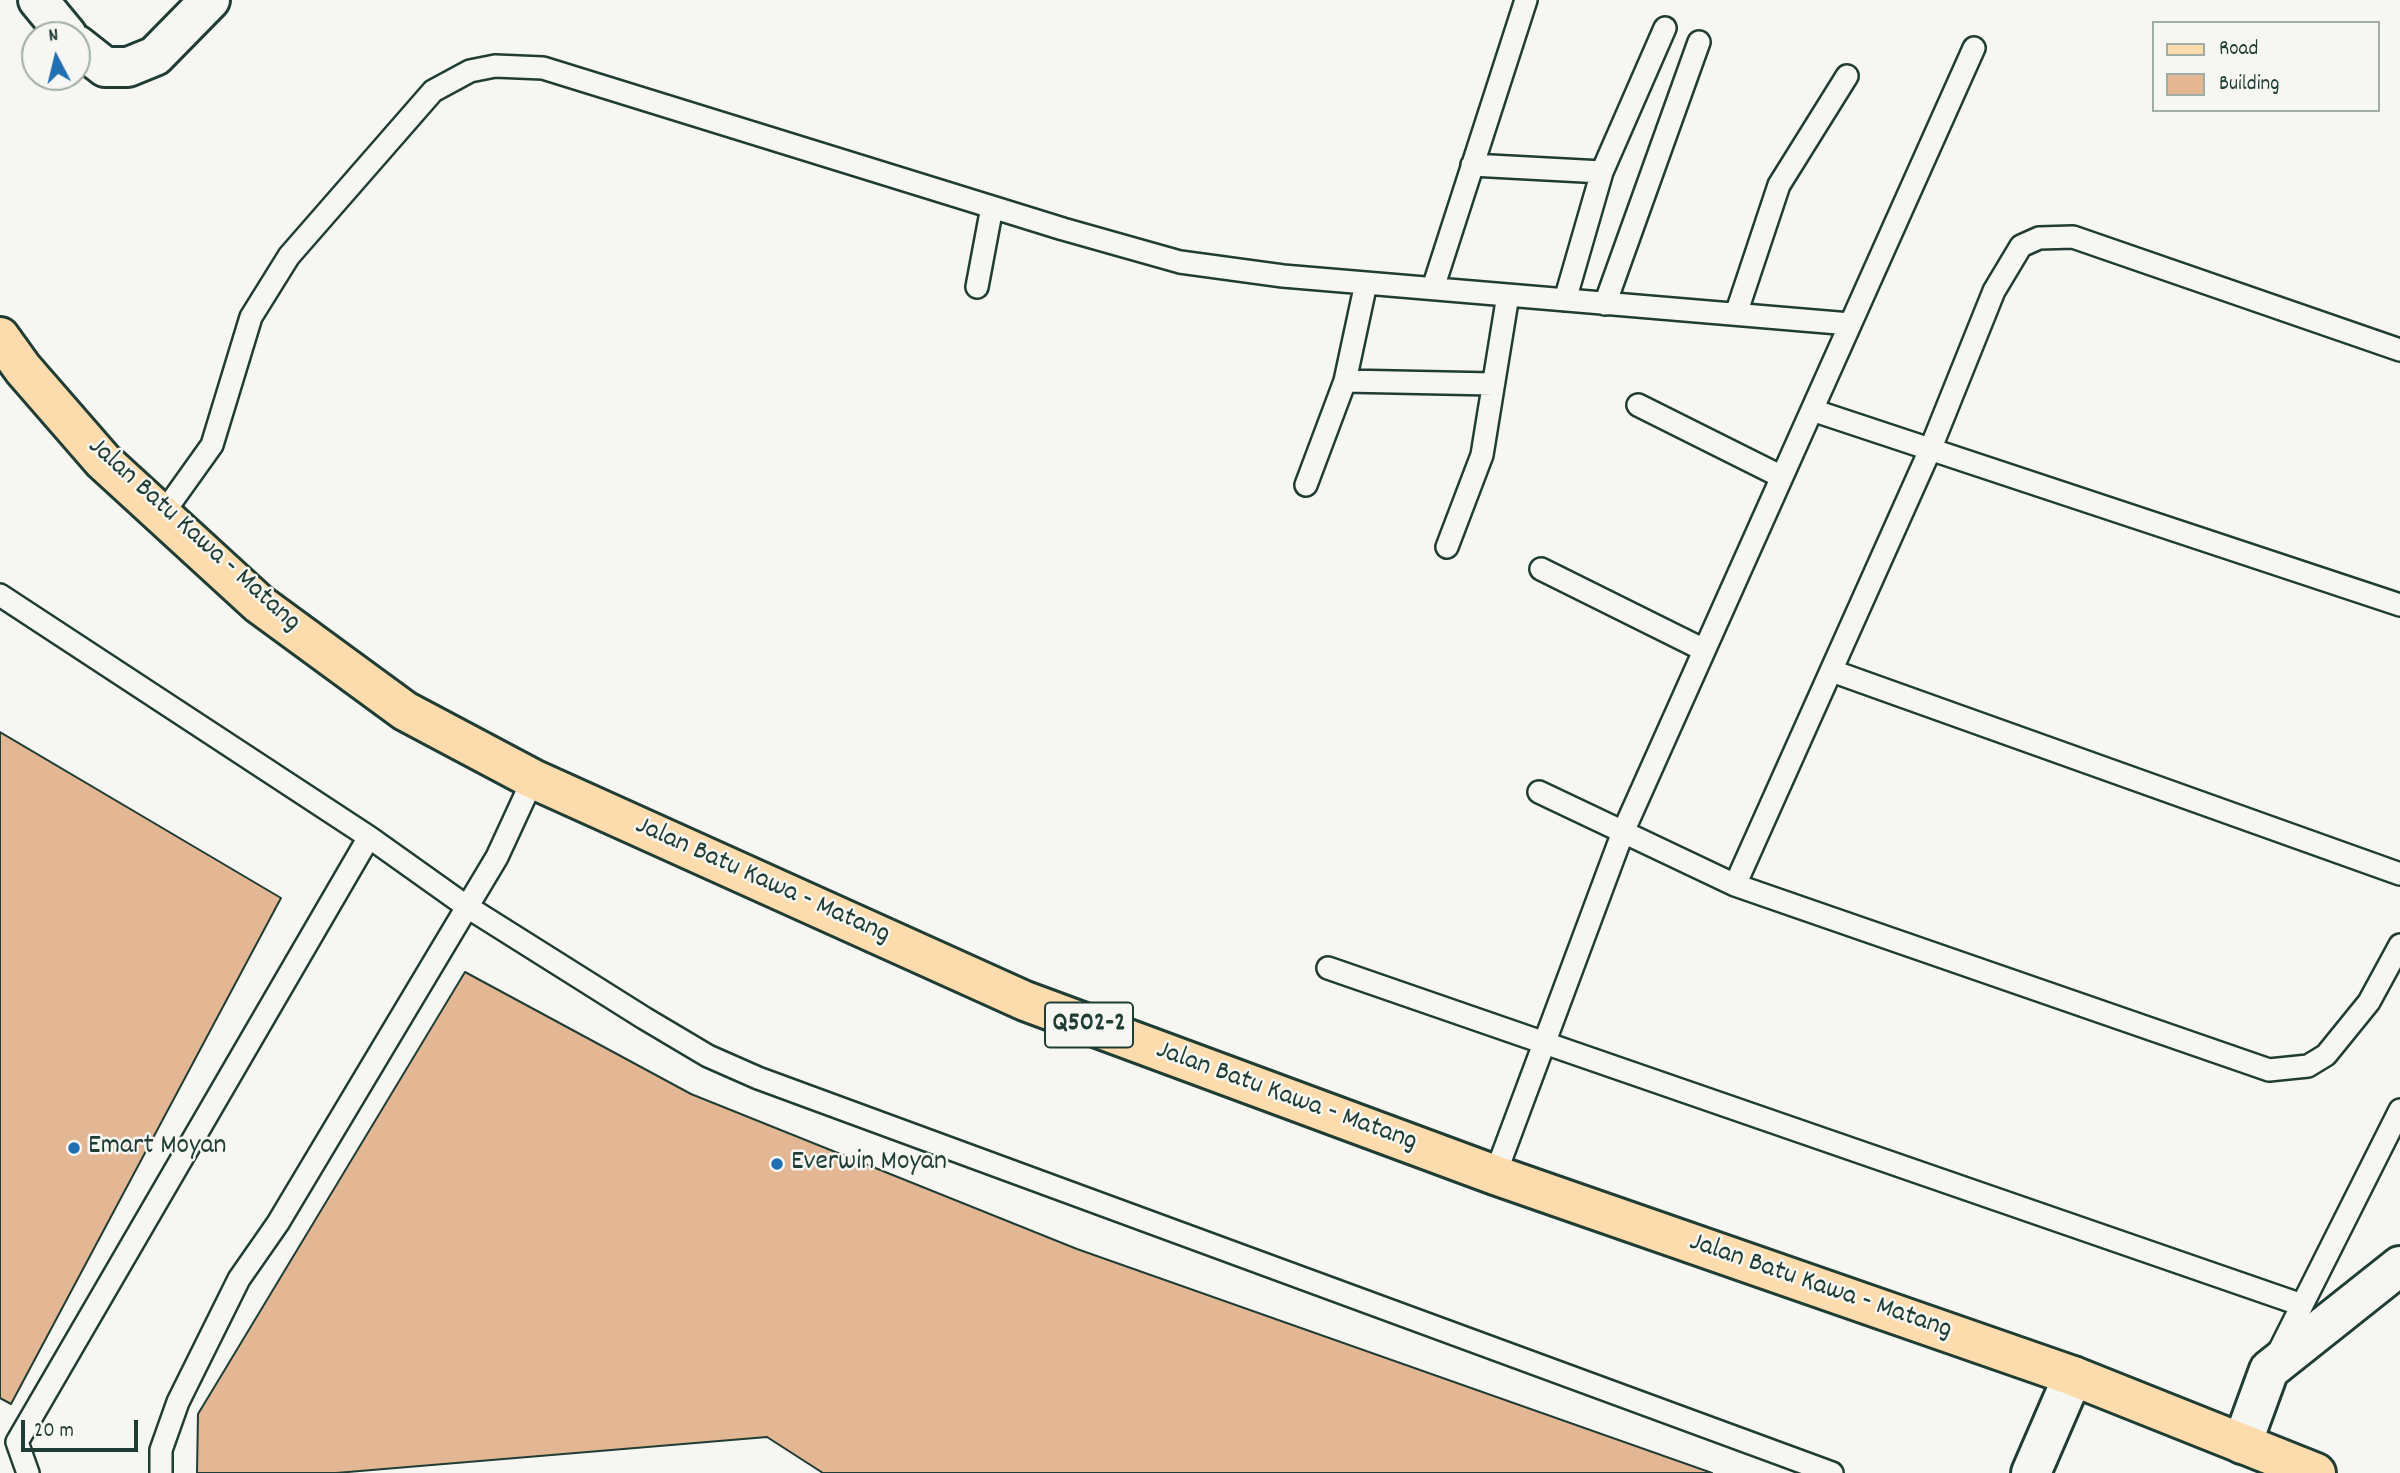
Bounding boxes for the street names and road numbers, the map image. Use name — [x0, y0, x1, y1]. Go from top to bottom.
street label: Jalan Batu Kawa - Matang — [79, 431, 307, 641]
street label: Jalan Batu Kawa - Matang — [629, 811, 895, 953]
road number: Q502-2 — [1045, 1002, 1133, 1048]
street label: Jalan Batu Kawa - Matang — [1151, 1035, 1421, 1161]
street label: Jalan Batu Kawa - Matang — [1684, 1227, 1956, 1349]

